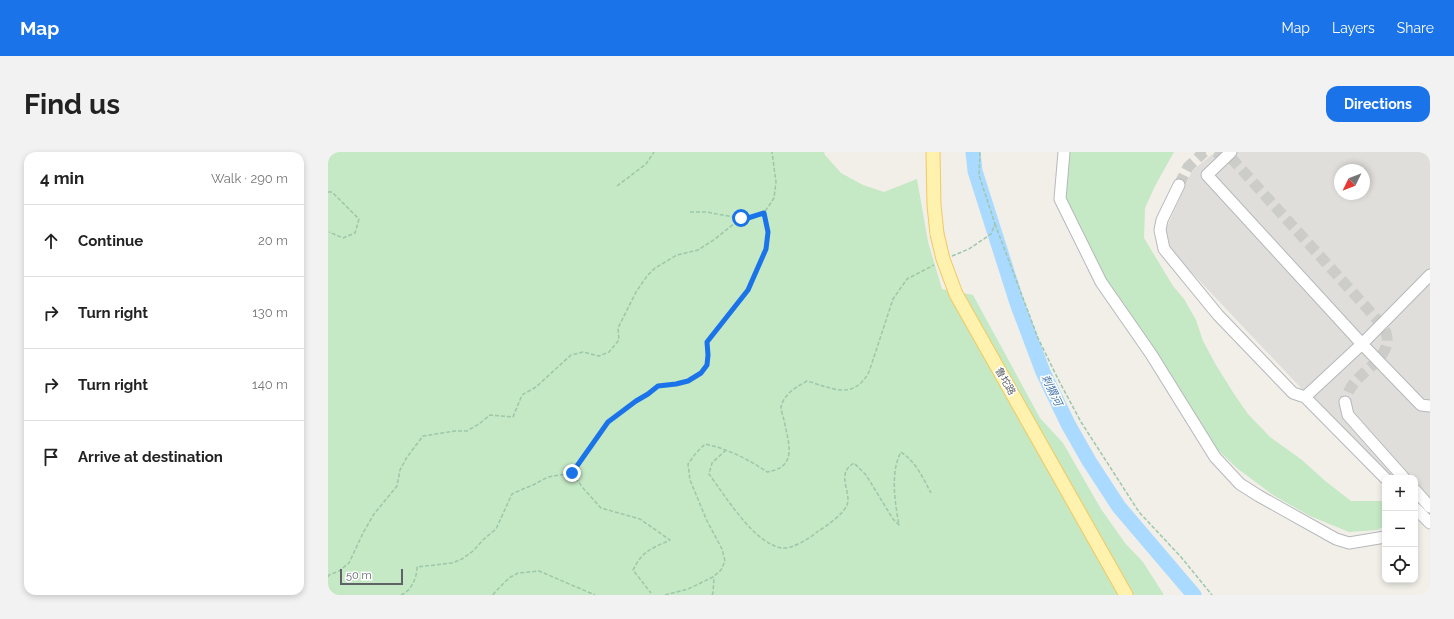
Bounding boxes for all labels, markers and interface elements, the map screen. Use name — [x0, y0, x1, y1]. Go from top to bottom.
text: Map — [20, 17, 59, 39]
text: Map — [1282, 20, 1310, 36]
text: Layers — [1332, 20, 1375, 36]
text: Share — [1397, 20, 1434, 36]
button: Directions — [1326, 86, 1430, 122]
text: Find us — [24, 88, 120, 121]
north arrow — [1334, 164, 1370, 200]
text: 4 min — [40, 168, 84, 188]
text: Walk · 290 m — [211, 171, 288, 186]
route start — [732, 209, 750, 227]
icon: ahead — [40, 230, 62, 252]
text: Continue — [78, 232, 143, 250]
text: 20 m — [258, 233, 288, 248]
icon: right — [40, 302, 62, 324]
text: Turn right — [78, 304, 148, 322]
text: 130 m — [252, 305, 288, 320]
street label: 鲁坨路 — [993, 366, 1018, 397]
water label: 刺猬河 — [1038, 373, 1066, 410]
icon: right — [40, 374, 62, 396]
text: Turn right — [78, 376, 148, 394]
text: 140 m — [252, 377, 288, 392]
icon: arrive — [40, 446, 62, 468]
text: Arrive at destination — [78, 448, 223, 466]
route end — [563, 464, 581, 482]
map controls — [1382, 475, 1418, 583]
button: + — [1382, 475, 1418, 511]
button: − — [1382, 511, 1418, 547]
button: locate — [1382, 547, 1418, 583]
scale bar — [340, 567, 403, 586]
text: 50 m — [346, 569, 372, 582]

